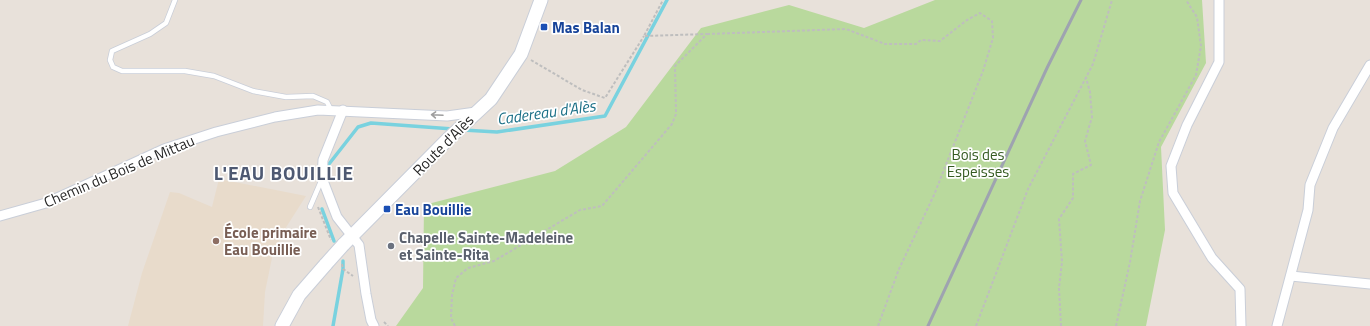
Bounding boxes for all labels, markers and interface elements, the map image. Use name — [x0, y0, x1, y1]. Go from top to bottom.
place label: Mas Balan — [552, 16, 620, 39]
marker: Mas Balan — [539, 22, 549, 32]
water label: Cadereau d'Alès — [495, 93, 598, 131]
street label: Route d'Alès — [407, 109, 479, 181]
one-way arrow — [431, 111, 444, 119]
street label: Chemin du Bois de Mittau — [40, 129, 198, 213]
park label: Bois des Espeisses — [947, 143, 1009, 183]
district label: L'EAU BOUILLIE — [214, 158, 354, 187]
place label: Eau Bouillie — [395, 198, 472, 221]
marker: Eau Bouillie — [382, 204, 392, 214]
place label: École primaire Eau Bouillie — [224, 221, 317, 261]
place label: Chapelle Sainte-Madeleine et Sainte-Rita — [399, 226, 573, 266]
marker: École primaire Eau Bouillie — [211, 236, 221, 246]
marker: Chapelle Sainte-Madeleine et Sainte-Rita — [386, 241, 396, 251]

